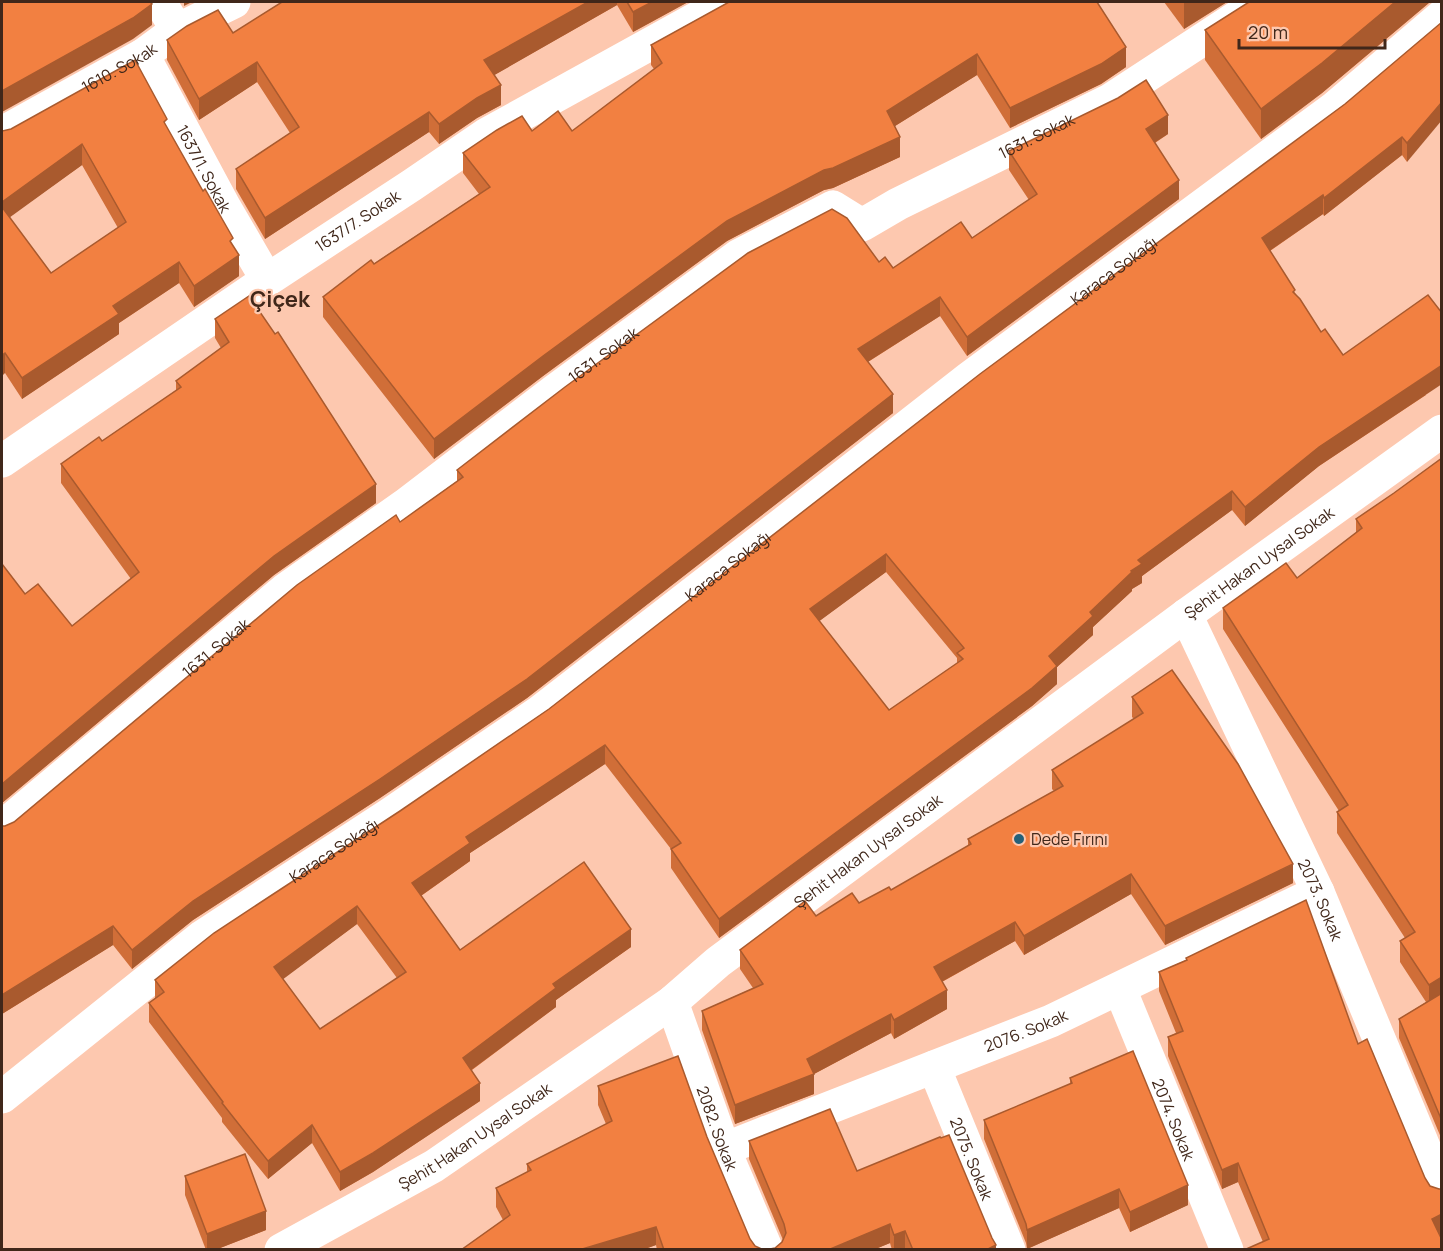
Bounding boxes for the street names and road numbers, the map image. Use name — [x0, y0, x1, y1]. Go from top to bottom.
street label: 1610. Sokak — [77, 37, 162, 98]
street label: 1631. Sokak — [995, 108, 1079, 164]
street label: 1637/1. Sokak — [172, 121, 237, 217]
street label: 1637/7. Sokak — [311, 184, 405, 257]
street label: Karaca Sokağı — [1066, 231, 1162, 310]
street label: 1631. Sokak — [564, 321, 644, 388]
street label: Şehit Hakan Uysal Sokak — [1180, 501, 1339, 624]
street label: Karaca Sokağı — [680, 526, 775, 606]
street label: 1631. Sokak — [177, 612, 255, 683]
street label: Şehit Hakan Uysal Sokak — [789, 788, 947, 913]
street label: Karaca Sokağı — [285, 813, 383, 888]
street label: 2073. Sokak — [1293, 855, 1348, 945]
street label: 2076. Sokak — [981, 1003, 1072, 1057]
street label: 2074. Sokak — [1147, 1075, 1201, 1165]
street label: Şehit Hakan Uysal Sokak — [394, 1077, 557, 1195]
street label: 2082. Sokak — [692, 1083, 743, 1175]
street label: 2075. Sokak — [945, 1114, 999, 1204]

